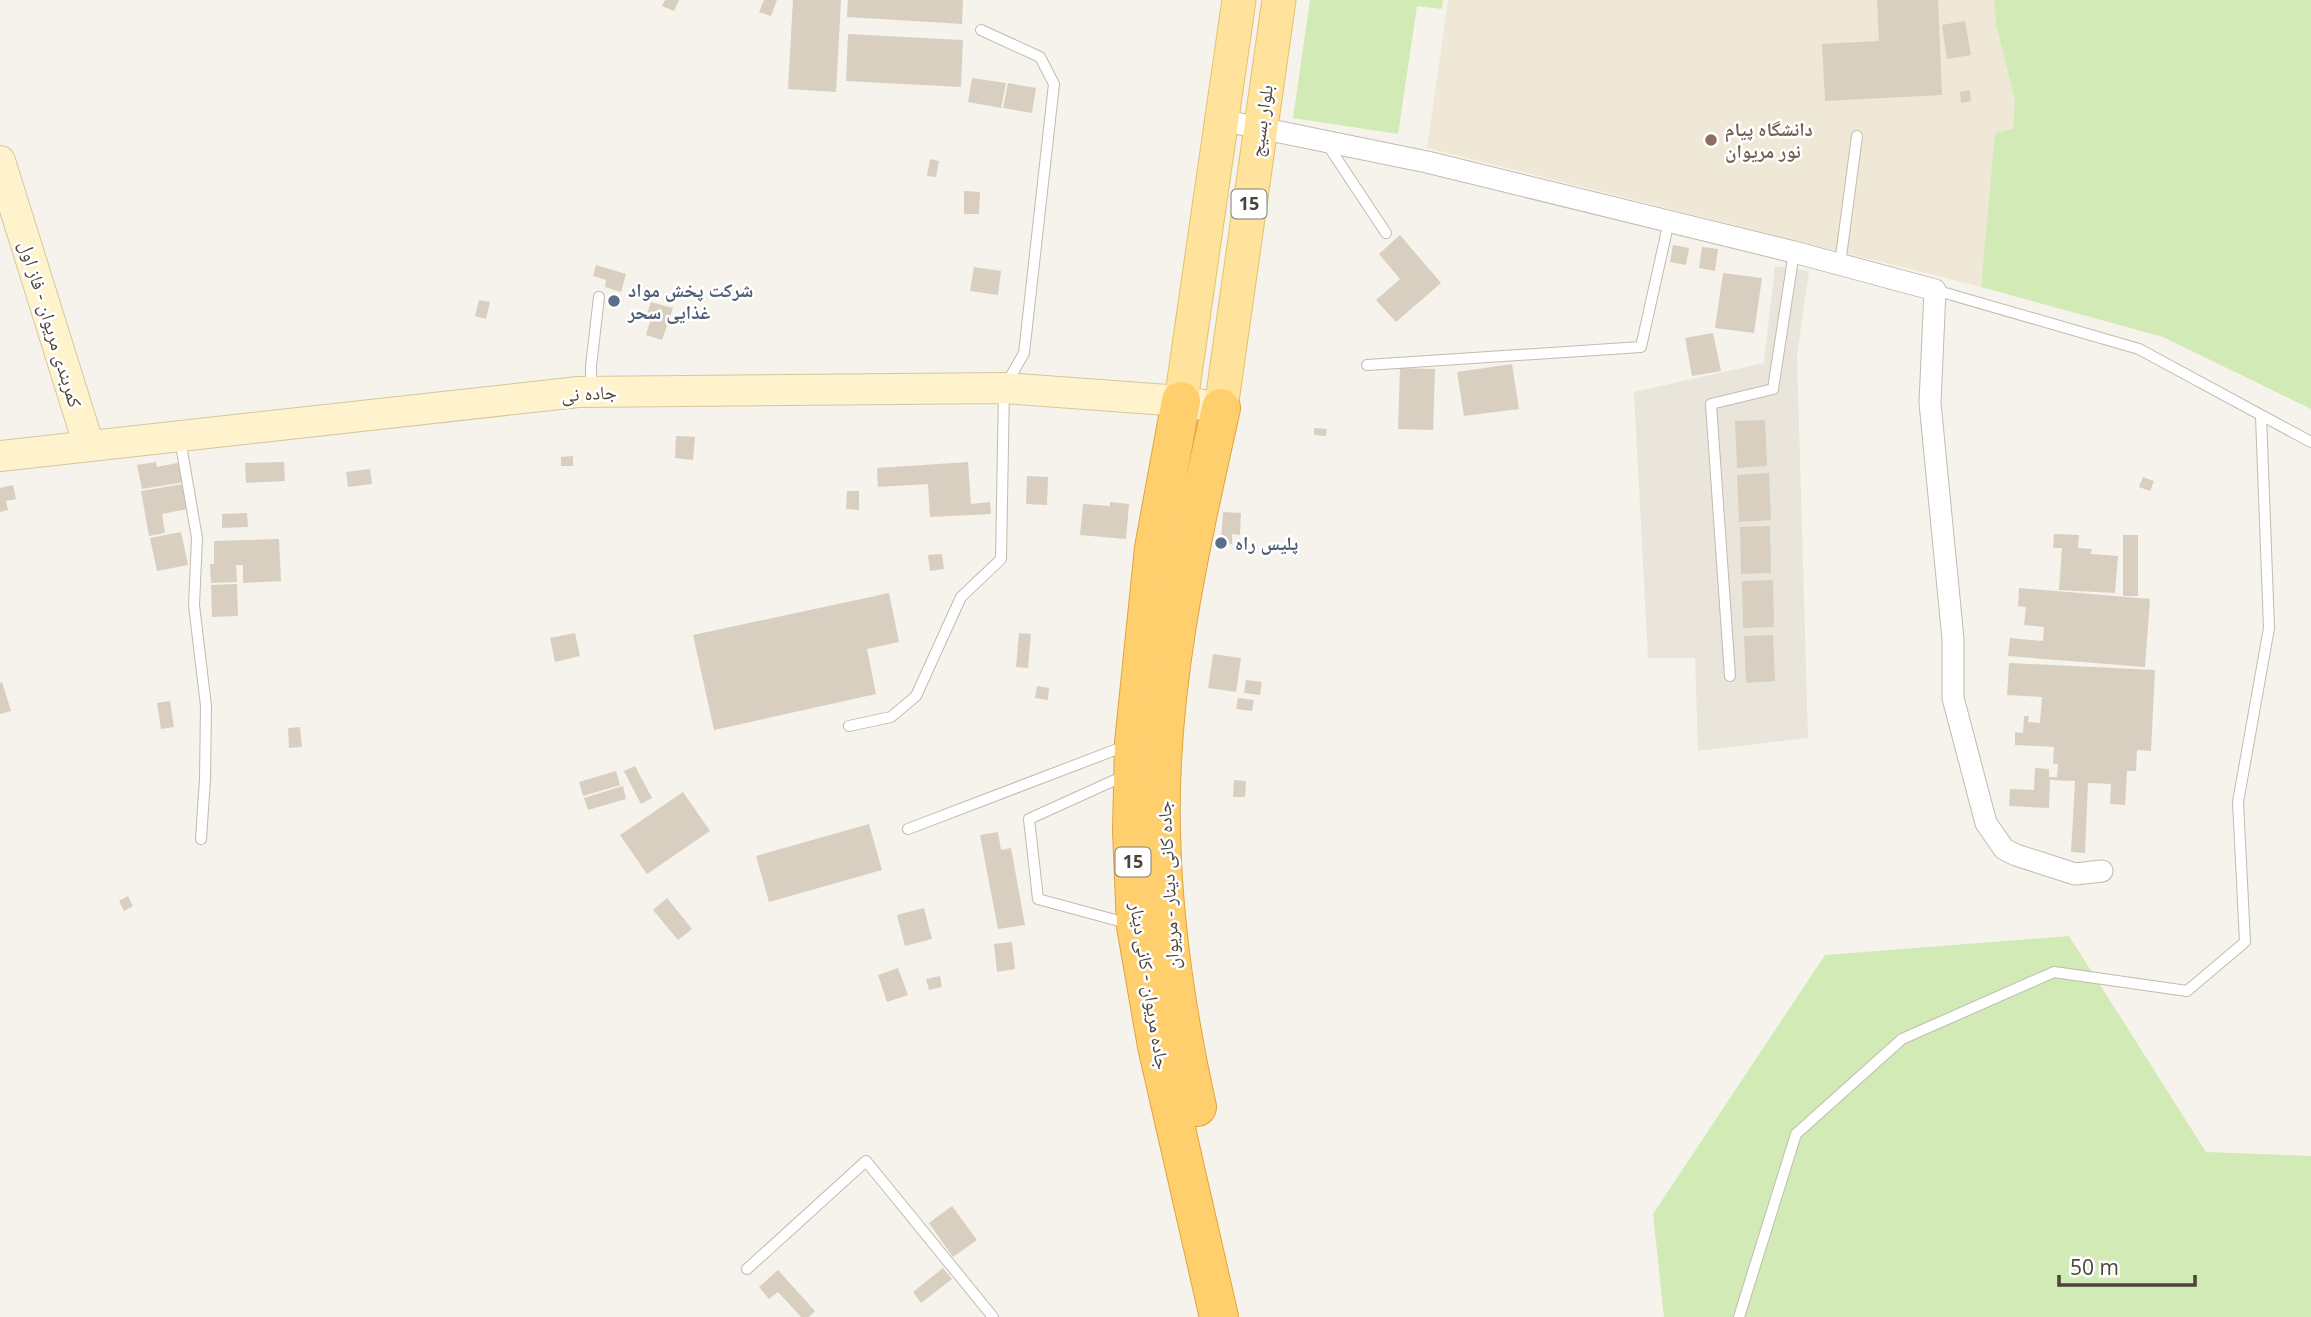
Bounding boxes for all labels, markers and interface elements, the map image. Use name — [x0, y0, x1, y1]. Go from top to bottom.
street label: بلوار بسیج — [1243, 83, 1279, 159]
place label: دانشگاه پیام نور مریوان — [1725, 116, 1813, 164]
marker: دانشگاه پیام نور مریوان — [1703, 132, 1719, 148]
road number: 15 — [1232, 190, 1266, 218]
street label: کمربندی مریوان - فاز اول — [13, 237, 89, 411]
place label: شرکت پخش مواد غذایی سحر — [627, 277, 753, 325]
marker: شرکت پخش مواد غذایی سحر — [606, 293, 622, 309]
street label: جاده نی — [560, 379, 618, 407]
place label: پلیس راه — [1235, 530, 1299, 556]
marker: پلیس راه — [1213, 535, 1229, 551]
street label: جاده کانی دینار - مریوان — [1151, 800, 1185, 970]
road number: 15 — [1116, 848, 1150, 876]
street label: جاده مریوان - کانی دینار — [1124, 900, 1176, 1071]
scale bar — [2059, 1244, 2196, 1288]
text: 50 m — [2070, 1253, 2119, 1281]

